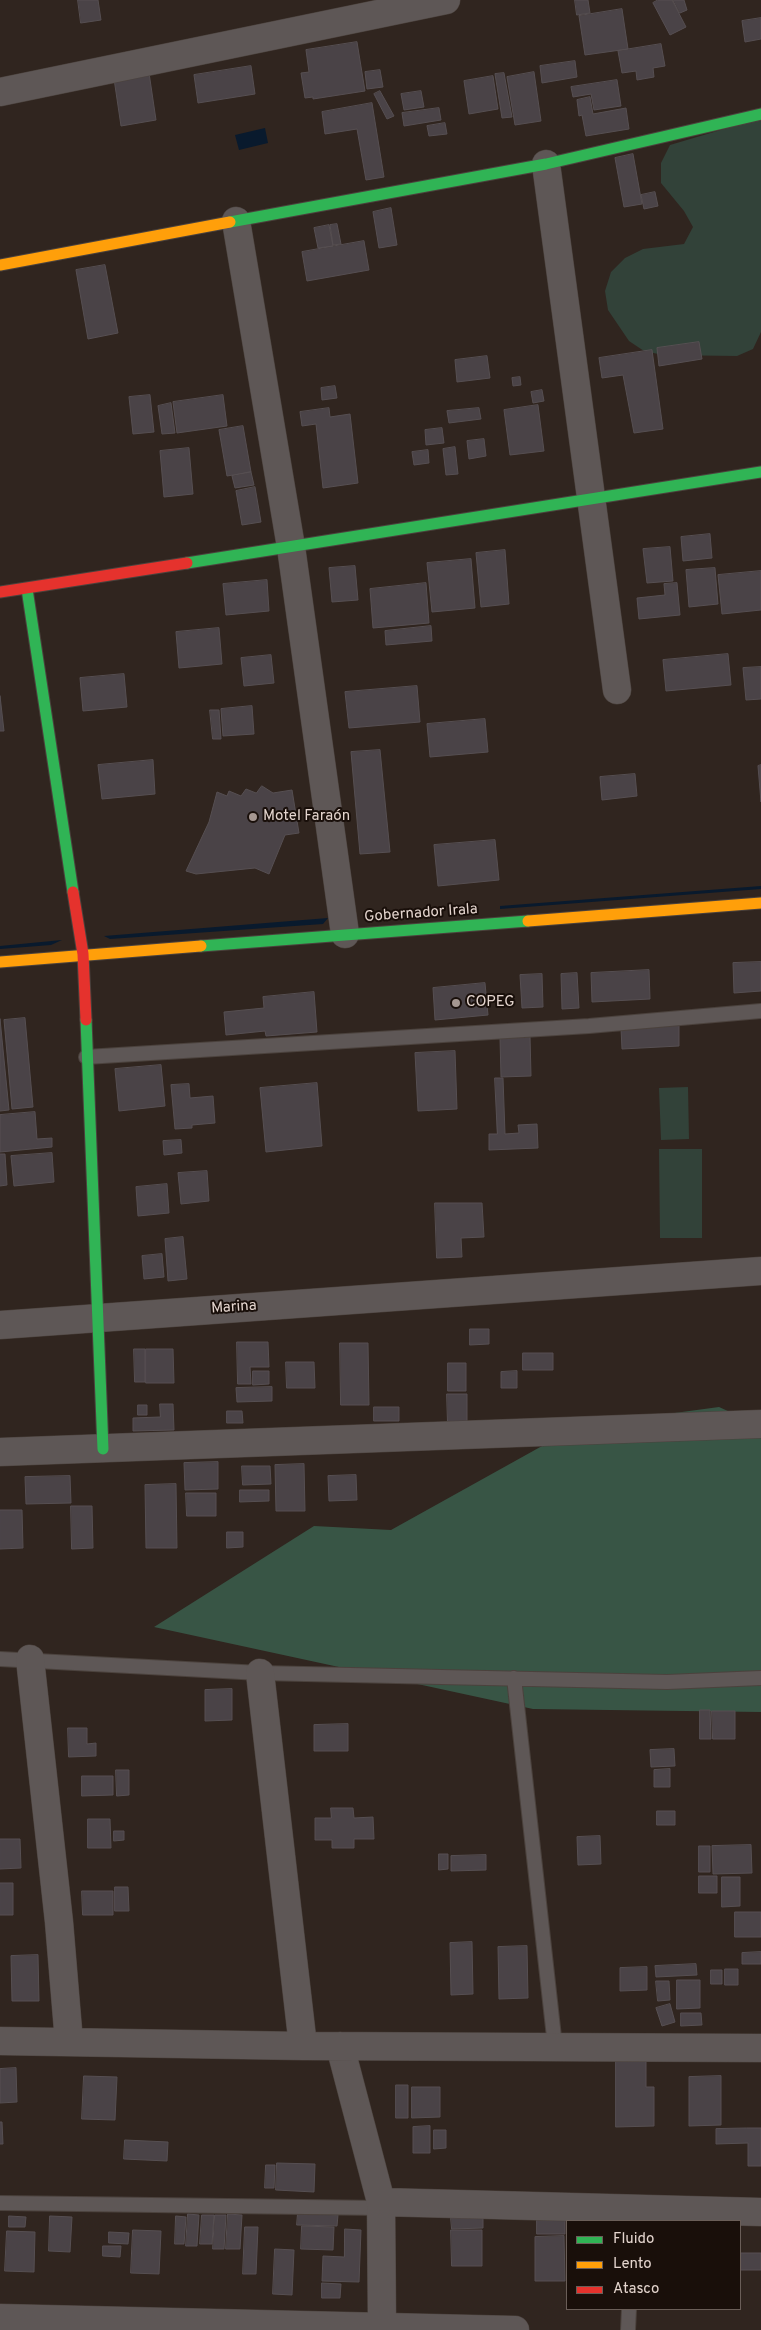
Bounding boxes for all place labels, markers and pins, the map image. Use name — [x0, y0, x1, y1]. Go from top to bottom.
place label: Motel Faraón — [263, 808, 350, 826]
marker: Motel Faraón — [247, 811, 259, 823]
place label: COPEG — [466, 994, 515, 1012]
marker: COPEG — [450, 997, 462, 1009]

